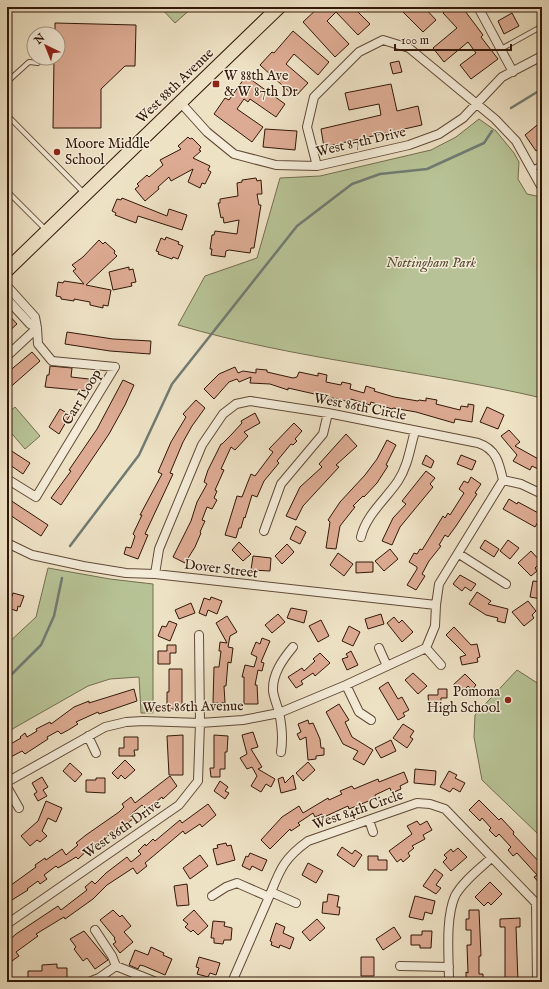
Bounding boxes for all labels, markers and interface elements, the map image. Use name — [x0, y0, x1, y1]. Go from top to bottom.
north arrow — [26, 26, 66, 66]
scale bar — [395, 26, 511, 52]
text: N — [31, 31, 48, 48]
text: 100 m — [401, 33, 429, 48]
street label: West 88th Avenue — [132, 44, 218, 128]
place label: W 88th Ave & W 87th Dr — [224, 67, 298, 101]
marker: W 88th Ave & W 87th Dr — [211, 79, 221, 89]
street label: West 87th Drive — [314, 123, 408, 161]
place label: Moore Middle School — [65, 135, 150, 169]
marker: Moore Middle School — [52, 147, 62, 157]
park label: Nottingham Park — [386, 254, 476, 273]
street label: Carr Loop — [58, 365, 106, 428]
street label: West 86th Circle — [312, 389, 408, 425]
street label: Dover Street — [183, 556, 259, 582]
place label: Pomona High School — [427, 683, 501, 717]
marker: Pomona High School — [503, 695, 513, 705]
street label: West 86th Avenue — [142, 697, 244, 717]
street label: West 84th Circle — [310, 786, 406, 834]
street label: West 86th Drive — [79, 795, 165, 863]

